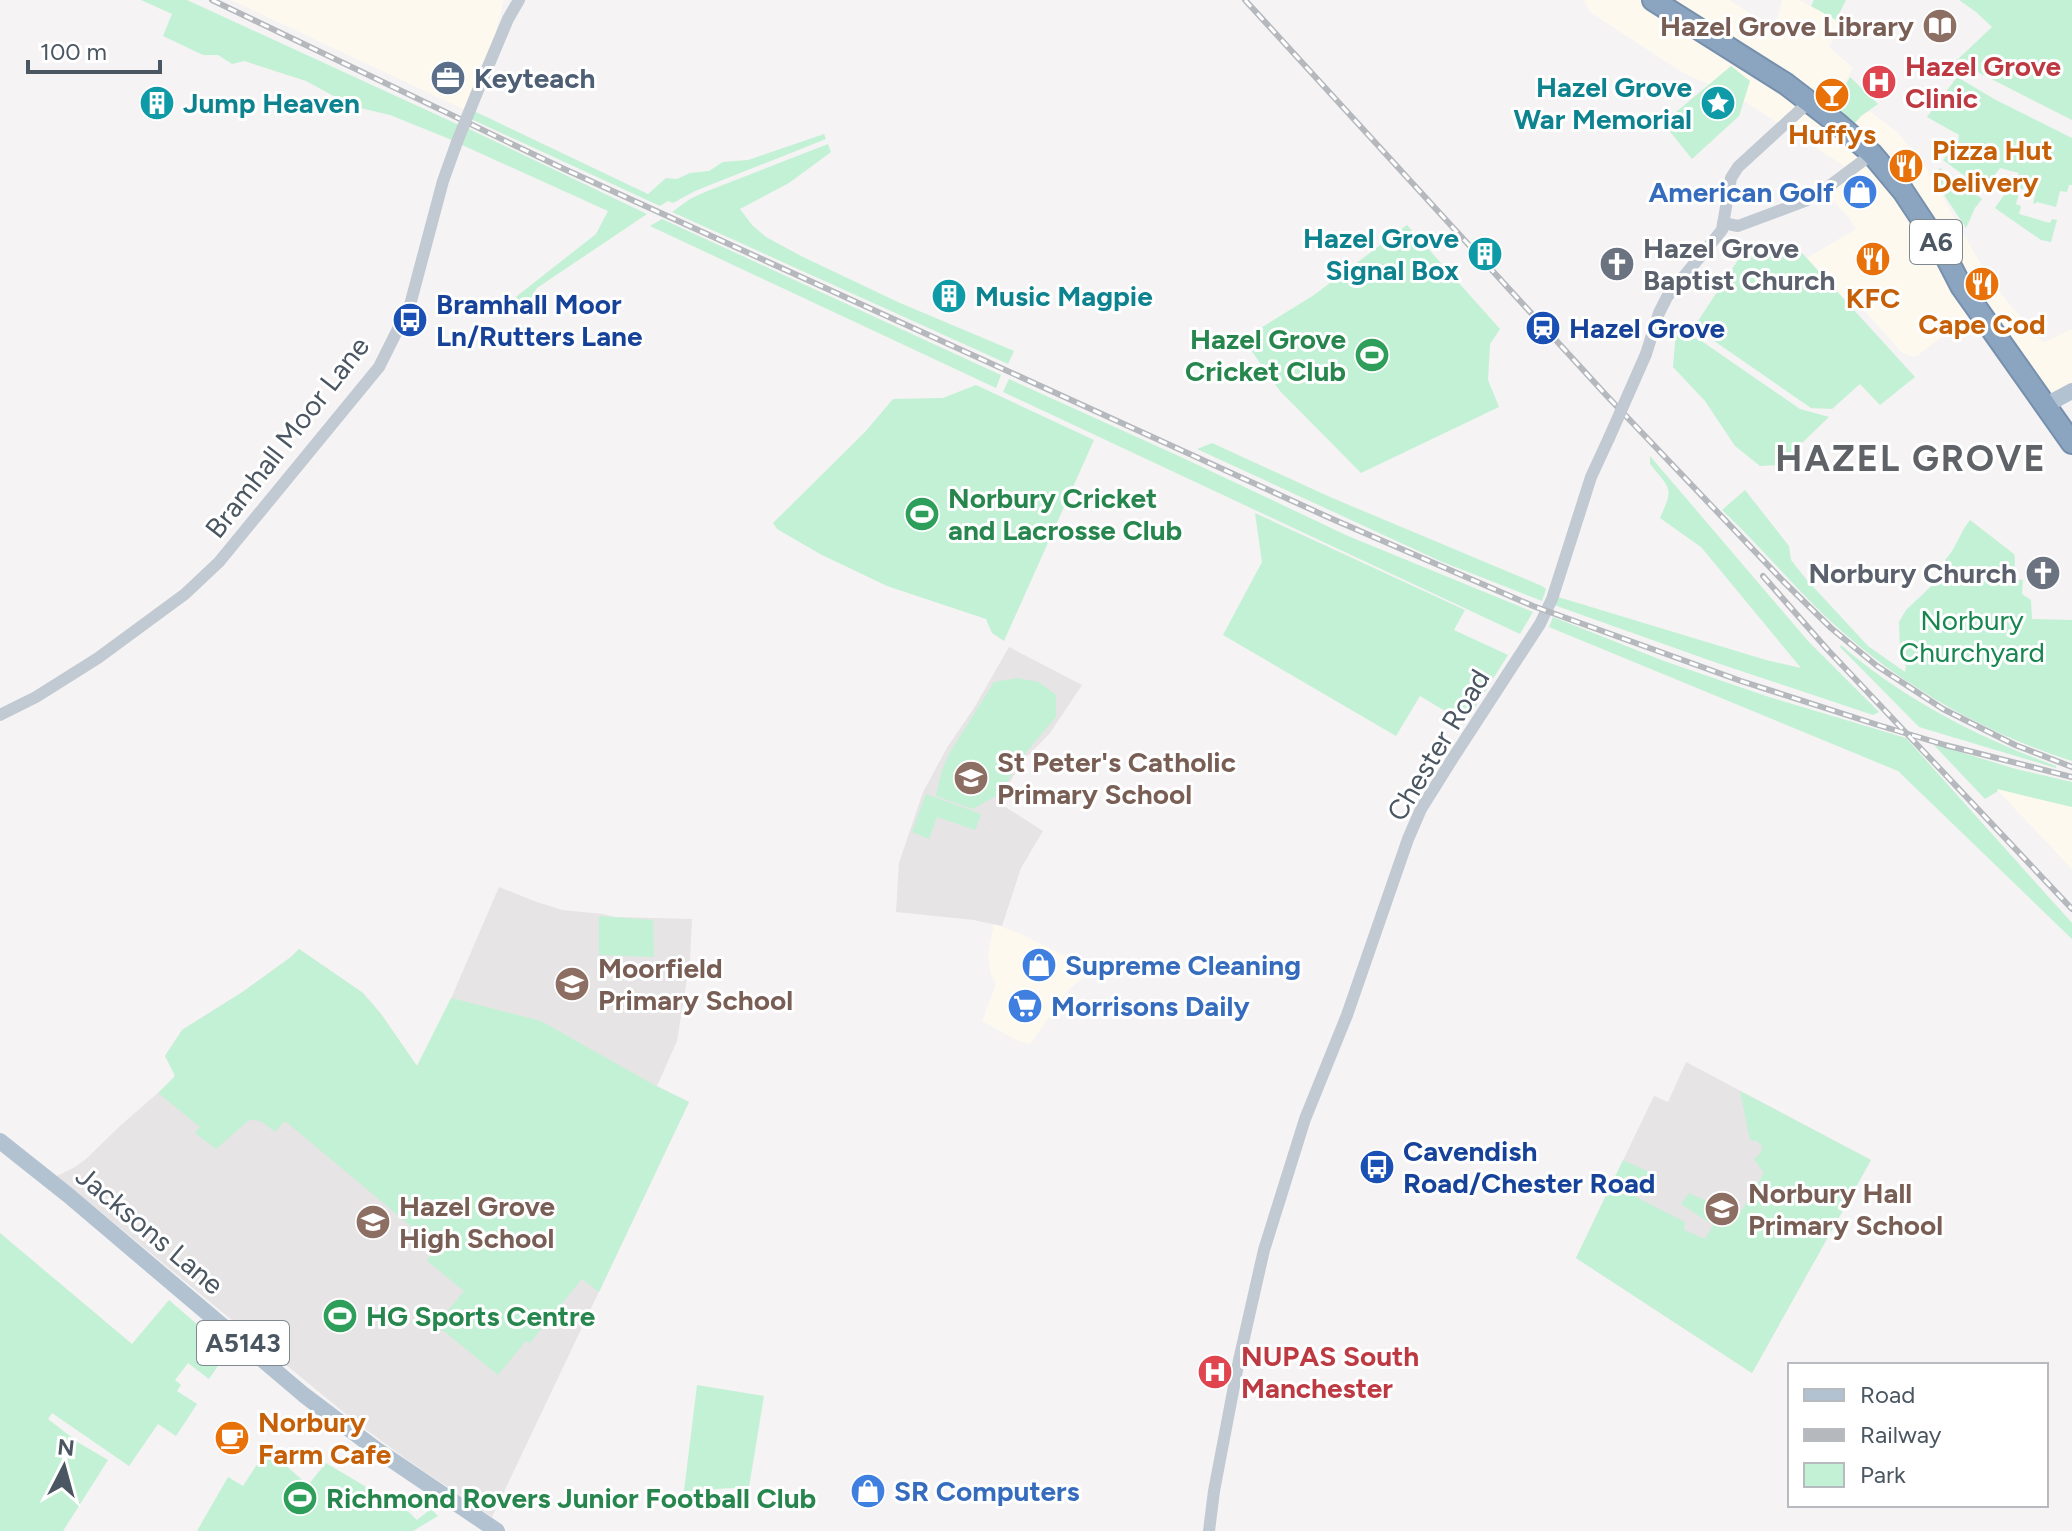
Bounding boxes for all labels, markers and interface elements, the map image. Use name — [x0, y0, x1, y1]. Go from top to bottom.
library icon: Hazel Grove Library — [1921, 7, 1959, 45]
place label: Hazel Grove Library — [1660, 9, 1915, 43]
scale bar — [28, 24, 160, 74]
text: 100 m — [40, 37, 107, 66]
place label: Hazel Grove Clinic — [1905, 49, 2061, 115]
office icon: Keyteach — [429, 59, 467, 97]
place label: Keyteach — [474, 61, 596, 95]
hospital icon: Hazel Grove Clinic — [1860, 63, 1898, 101]
place label: Hazel Grove War Memorial — [1513, 70, 1692, 136]
bar icon: Huffys — [1813, 76, 1851, 114]
building icon: Jump Heaven — [138, 84, 176, 122]
place icon: Hazel Grove War Memorial — [1699, 84, 1737, 122]
place label: Jump Heaven — [183, 86, 360, 120]
place label: Huffys — [1788, 117, 1876, 151]
place label: Pizza Hut Delivery — [1932, 133, 2053, 199]
restaurant icon: Pizza Hut Delivery — [1887, 147, 1925, 185]
shop icon: American Golf — [1841, 173, 1879, 211]
place label: American Golf — [1648, 175, 1835, 209]
road number: A6 — [1910, 220, 1962, 264]
place label: Hazel Grove Signal Box — [1303, 221, 1459, 287]
place label: Hazel Grove Baptist Church — [1643, 231, 1835, 297]
building icon: Hazel Grove Signal Box — [1466, 235, 1504, 273]
restaurant icon: KFC — [1854, 240, 1892, 278]
church icon: Hazel Grove Baptist Church — [1598, 245, 1636, 283]
restaurant icon: Cape Cod — [1963, 265, 2001, 303]
building icon: Music Magpie — [930, 277, 968, 315]
place label: Music Magpie — [975, 279, 1153, 313]
place label: KFC — [1846, 281, 1900, 315]
place label: Bramhall Moor Ln/Rutters Lane — [436, 287, 642, 353]
bus stop icon: Bramhall Moor Ln/Rutters Lane — [391, 301, 429, 339]
place label: Cape Cod — [1918, 307, 2046, 341]
station icon: Hazel Grove — [1524, 309, 1562, 347]
place label: Hazel Grove — [1569, 311, 1725, 345]
place label: Hazel Grove Cricket Club — [1185, 322, 1346, 388]
street label: Bramhall Moor Lane — [198, 330, 376, 544]
sports icon: Hazel Grove Cricket Club — [1353, 336, 1391, 374]
district label: HAZEL GROVE — [1775, 437, 2047, 480]
place label: Norbury Cricket and Lacrosse Club — [948, 481, 1182, 547]
sports icon: Norbury Cricket and Lacrosse Club — [903, 495, 941, 533]
church icon: Norbury Church — [2024, 554, 2062, 592]
place label: Norbury Church — [1808, 556, 2017, 590]
park label: Norbury Churchyard — [1899, 603, 2045, 669]
street label: Chester Road — [1379, 663, 1497, 827]
place label: St Peter's Catholic Primary School — [997, 745, 1236, 811]
school or university icon: St Peter's Catholic Primary School — [952, 759, 990, 797]
shop icon: Supreme Cleaning — [1020, 946, 1058, 984]
place label: Supreme Cleaning — [1065, 948, 1301, 982]
place label: Moorfield Primary School — [598, 951, 793, 1017]
school or university icon: Moorfield Primary School — [553, 965, 591, 1003]
supermarket icon: Morrisons Daily — [1006, 987, 1044, 1025]
place label: Morrisons Daily — [1051, 989, 1251, 1023]
place label: Cavendish Road/Chester Road — [1403, 1134, 1656, 1200]
bus stop icon: Cavendish Road/Chester Road — [1358, 1148, 1396, 1186]
street label: Jacksons Lane — [69, 1158, 231, 1302]
place label: Norbury Hall Primary School — [1748, 1176, 1943, 1242]
place label: Hazel Grove High School — [399, 1189, 555, 1255]
school or university icon: Norbury Hall Primary School — [1703, 1190, 1741, 1228]
school or university icon: Hazel Grove High School — [354, 1203, 392, 1241]
sports icon: HG Sports Centre — [321, 1297, 359, 1335]
place label: HG Sports Centre — [366, 1299, 595, 1333]
road number: A5143 — [197, 1321, 289, 1365]
place label: NUPAS South Manchester — [1241, 1339, 1419, 1405]
hospital icon: NUPAS South Manchester — [1196, 1353, 1234, 1391]
legend — [1788, 1363, 2048, 1507]
text: Road — [1860, 1380, 1915, 1409]
place label: Norbury Farm Cafe — [258, 1405, 391, 1471]
cafe icon: Norbury Farm Cafe — [213, 1419, 251, 1457]
text: Railway — [1860, 1420, 1942, 1449]
north arrow — [24, 1427, 104, 1507]
text: N — [56, 1433, 76, 1462]
text: Park — [1860, 1460, 1906, 1489]
shop icon: SR Computers — [849, 1472, 887, 1510]
place label: SR Computers — [894, 1474, 1080, 1508]
sports icon: Richmond Rovers Junior Football Club — [281, 1479, 319, 1517]
place label: Richmond Rovers Junior Football Club — [326, 1481, 816, 1515]

